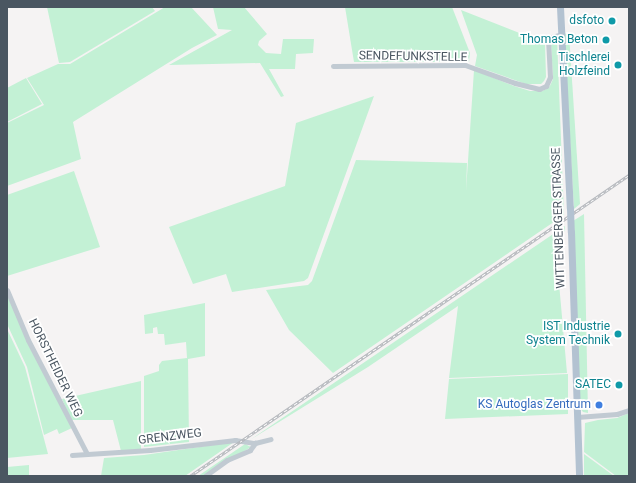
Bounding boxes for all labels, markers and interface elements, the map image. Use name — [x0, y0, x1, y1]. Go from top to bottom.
place label: dsfoto — [569, 14, 604, 28]
marker: dsfoto — [607, 16, 617, 26]
place label: Thomas Beton — [520, 33, 598, 47]
marker: Thomas Beton — [601, 35, 611, 45]
street label: SENDEFUNKSTELLE — [359, 49, 467, 65]
place label: Tischlerei Holzfeind — [558, 51, 610, 79]
marker: Tischlerei Holzfeind — [613, 60, 623, 70]
street label: WITTENBERGER STRASSE — [549, 147, 569, 289]
street label: HORSTHEIDER WEG — [25, 316, 85, 420]
place label: IST Industrie System Technik — [526, 320, 610, 348]
marker: IST Industrie System Technik — [613, 329, 623, 339]
place label: SATEC — [575, 378, 611, 392]
marker: SATEC — [614, 380, 624, 390]
place label: KS Autoglas Zentrum — [478, 398, 591, 412]
marker: KS Autoglas Zentrum — [594, 400, 604, 410]
street label: GRENZWEG — [137, 426, 203, 448]

